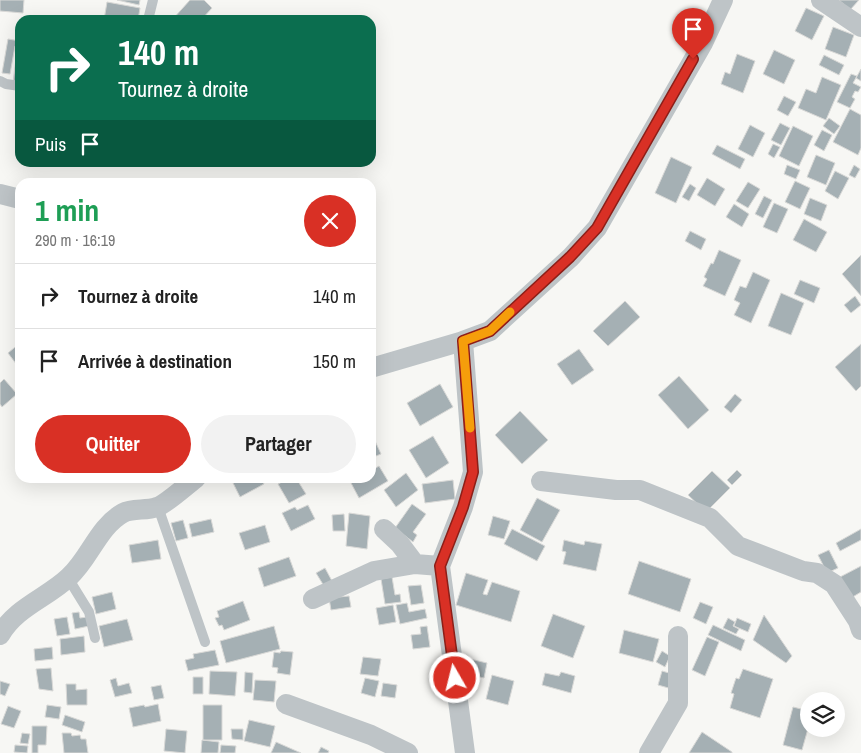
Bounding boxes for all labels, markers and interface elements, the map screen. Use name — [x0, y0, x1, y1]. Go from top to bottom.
pin — [672, 8, 714, 59]
icon: arrive — [679, 15, 707, 43]
text: 140 m — [118, 29, 199, 76]
icon: right — [35, 35, 100, 100]
text: Tournez à droite — [118, 74, 248, 104]
icon: arrive — [76, 130, 104, 158]
text: Puis — [35, 131, 66, 157]
text: 1 min — [35, 190, 99, 230]
button: close — [304, 195, 356, 247]
text: 290 m · 16:19 — [35, 229, 115, 251]
icon: right — [35, 282, 63, 310]
text: Tournez à droite — [78, 283, 198, 309]
text: 140 m — [313, 283, 356, 309]
icon: arrive — [35, 347, 63, 375]
text: Arrivée à destination — [78, 348, 232, 374]
text: 150 m — [313, 348, 356, 374]
button: Quitter — [35, 415, 191, 473]
button: Partager — [201, 415, 356, 473]
position arrow — [428, 651, 480, 703]
map controls — [800, 692, 845, 737]
button: layers — [800, 692, 845, 737]

